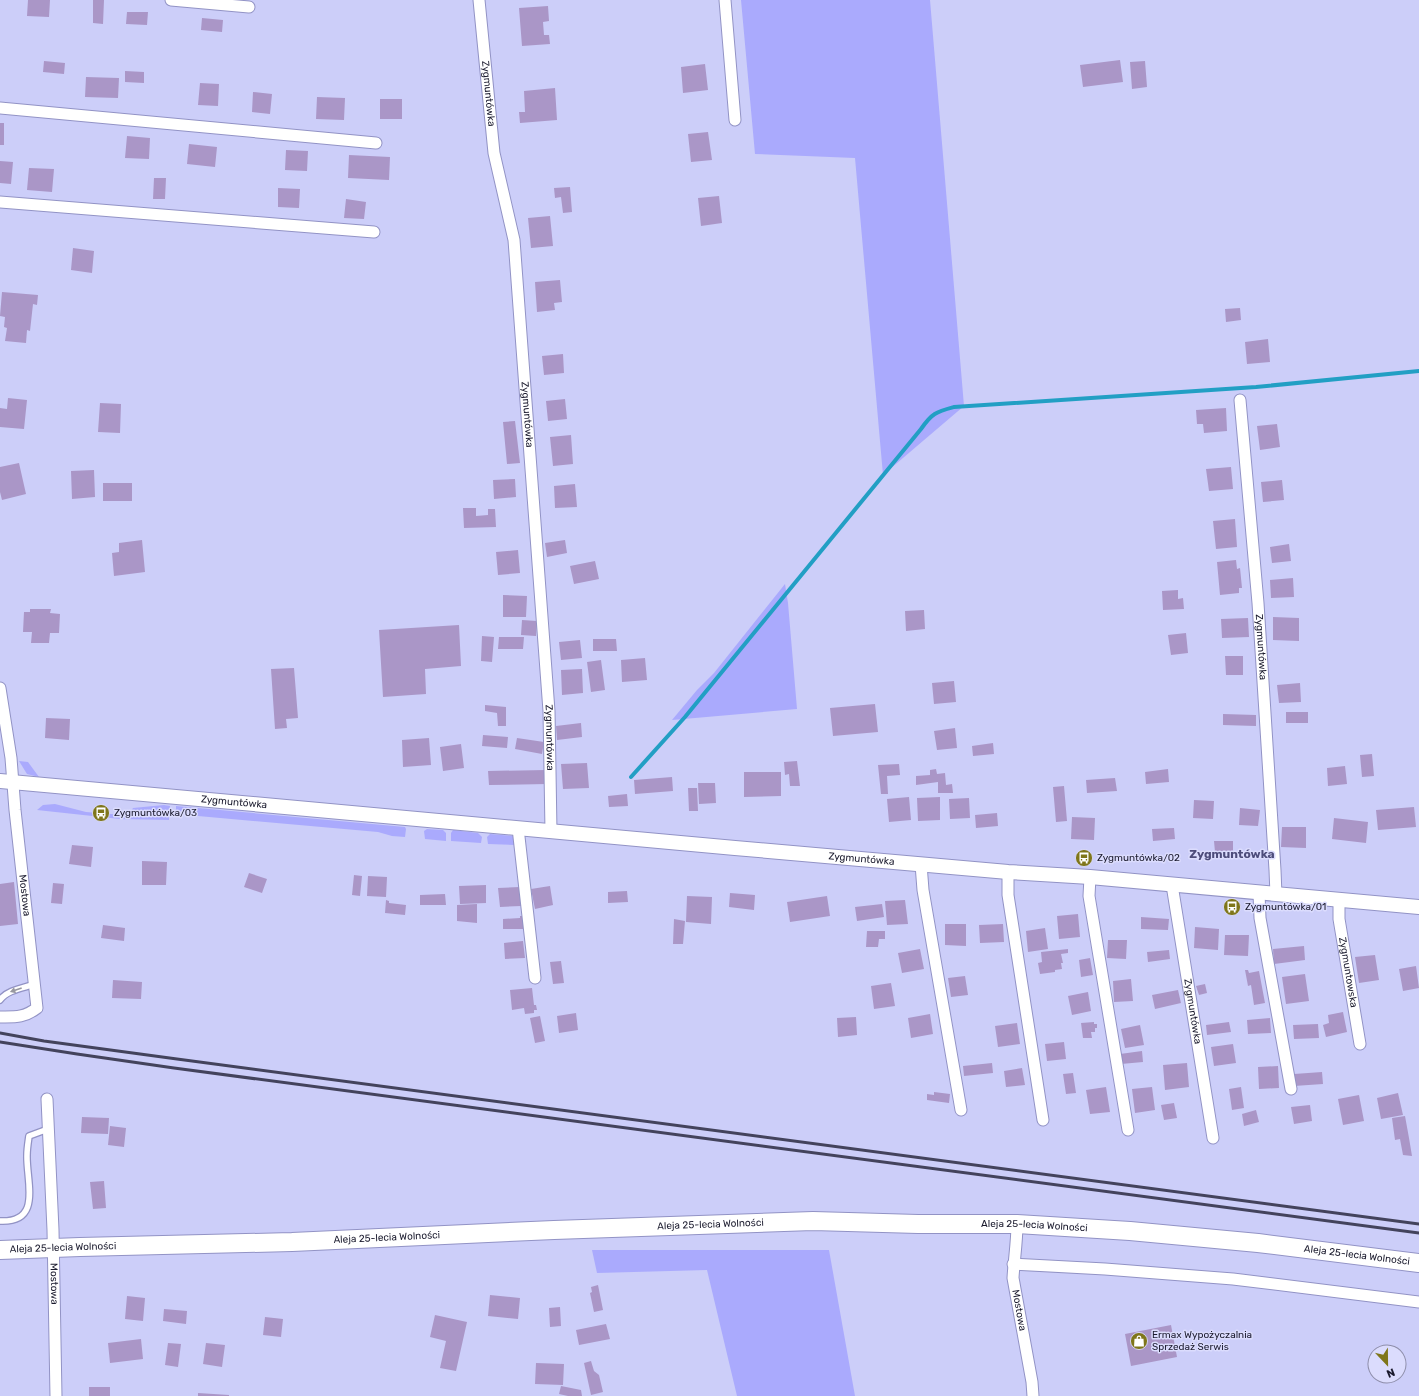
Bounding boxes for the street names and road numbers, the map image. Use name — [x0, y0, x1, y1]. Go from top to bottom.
street label: Zygmuntówka — [479, 60, 497, 127]
street label: Zygmuntówka — [519, 381, 535, 448]
street label: Zygmuntówka — [1253, 614, 1269, 681]
street label: Zygmuntówka — [543, 704, 556, 771]
street label: Zygmuntówka — [201, 793, 268, 811]
street label: Zygmuntówka — [828, 850, 895, 868]
street label: Mostowa — [16, 874, 33, 917]
street label: Zygmuntowska — [1336, 936, 1360, 1008]
street label: Zygmuntówka — [1181, 978, 1204, 1045]
street label: Aleja 25-lecia Wolności — [657, 1217, 764, 1232]
street label: Aleja 25-lecia Wolności — [981, 1218, 1088, 1234]
street label: Aleja 25-lecia Wolności — [333, 1229, 440, 1246]
street label: Aleja 25-lecia Wolności — [9, 1240, 116, 1256]
street label: Aleja 25-lecia Wolności — [1303, 1243, 1411, 1268]
street label: Mostowa — [48, 1263, 60, 1305]
street label: Mostowa — [1009, 1289, 1029, 1332]

